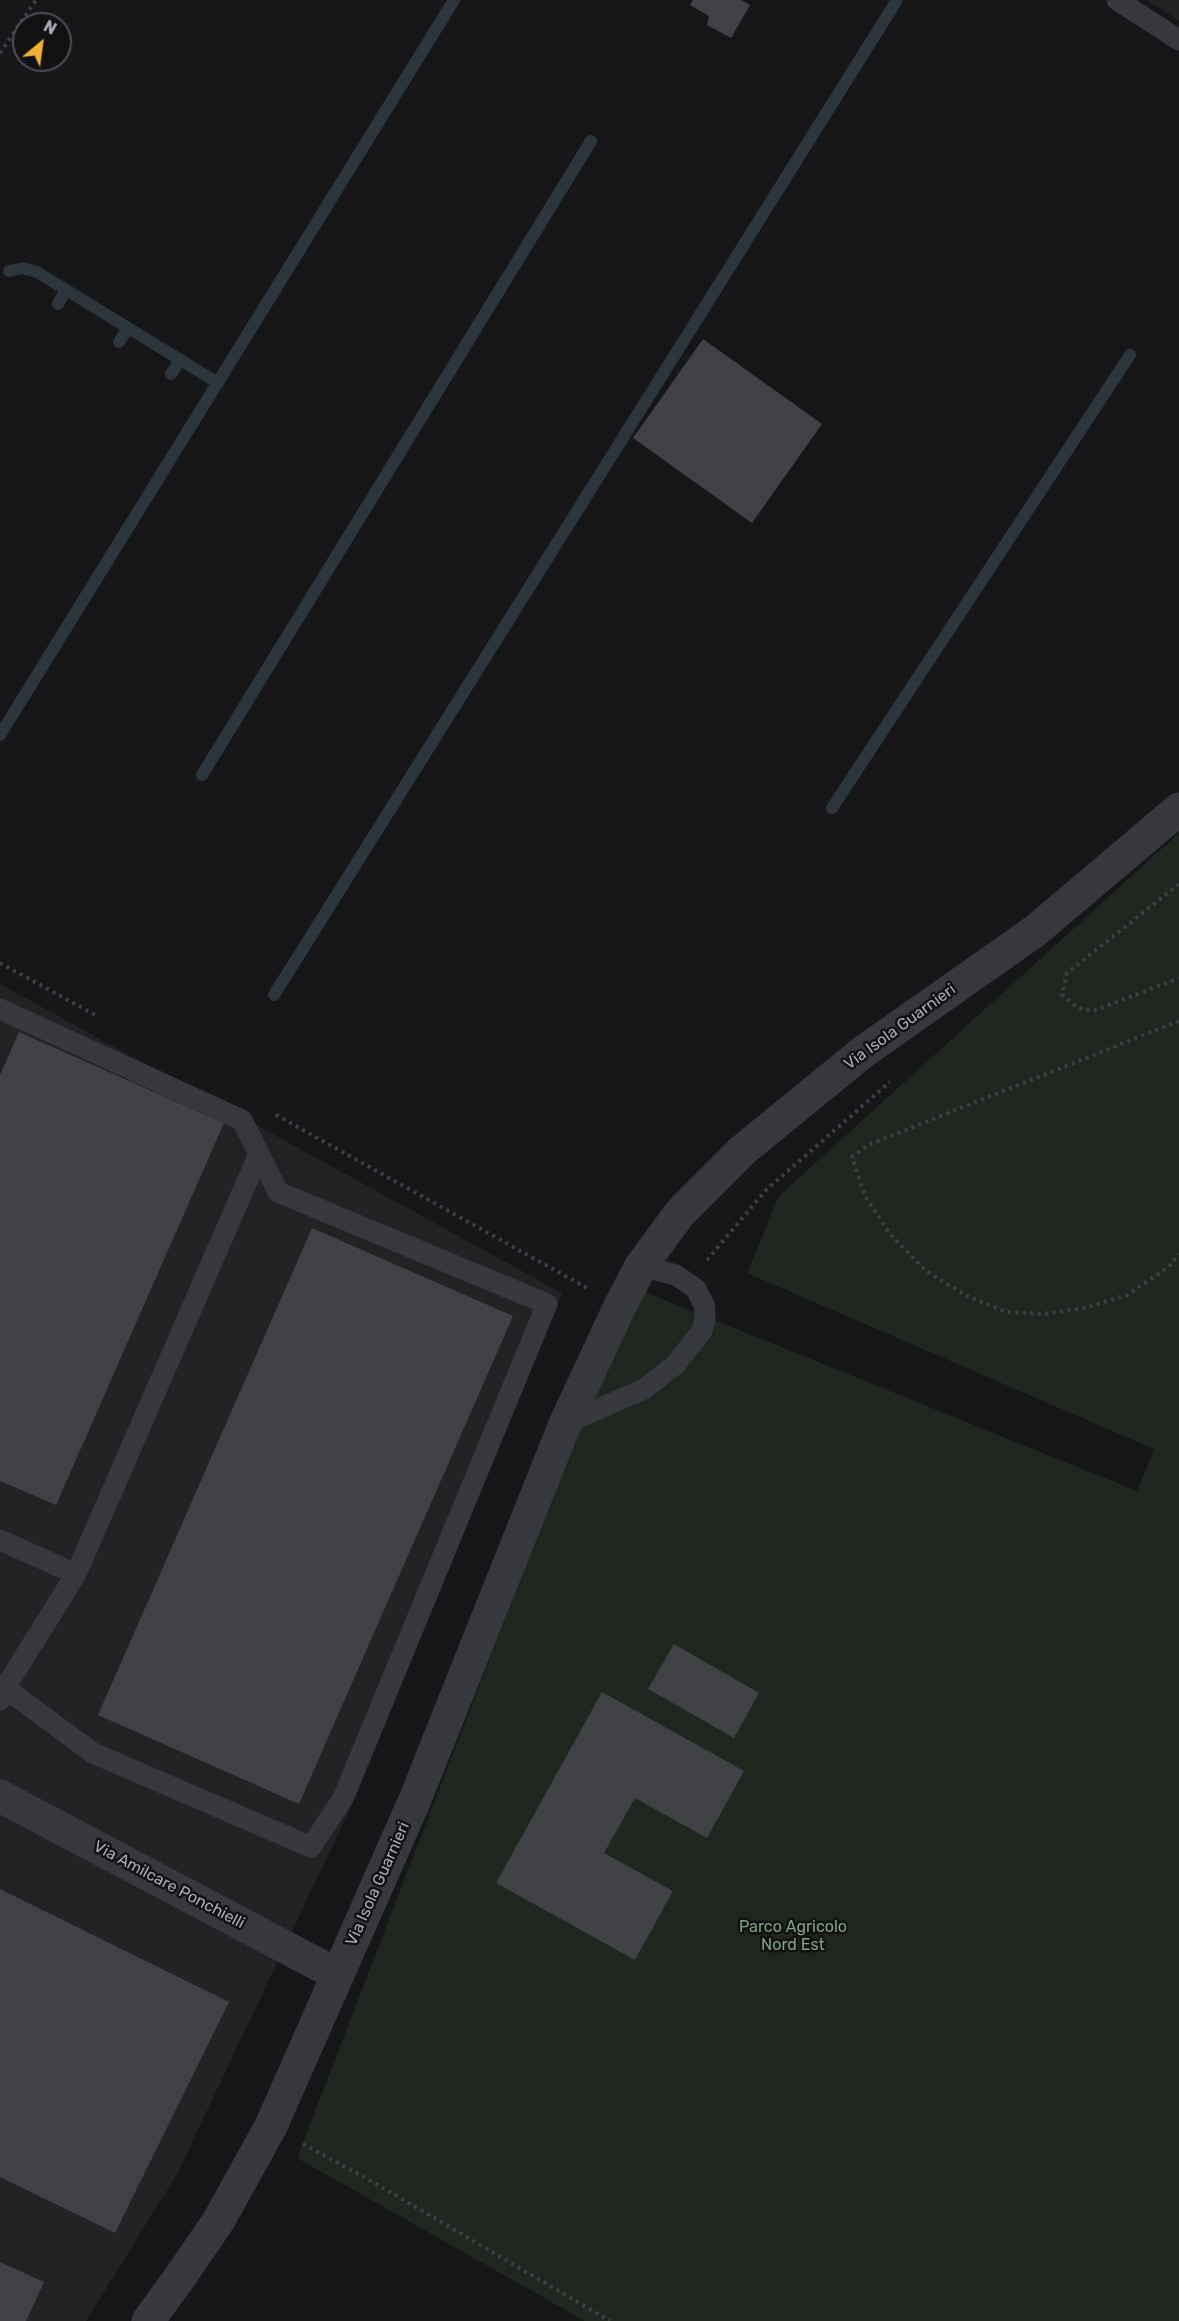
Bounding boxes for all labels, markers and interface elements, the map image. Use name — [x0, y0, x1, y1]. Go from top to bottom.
north arrow — [12, 12, 72, 72]
text: N — [40, 16, 60, 39]
street label: Via Isola Guarnieri — [840, 980, 960, 1074]
street label: Via Isola Guarnieri — [342, 1819, 414, 1949]
street label: Via Amilcare Ponchielli — [90, 1837, 248, 1933]
park label: Parco Agricolo Nord Est — [739, 1917, 847, 1955]

